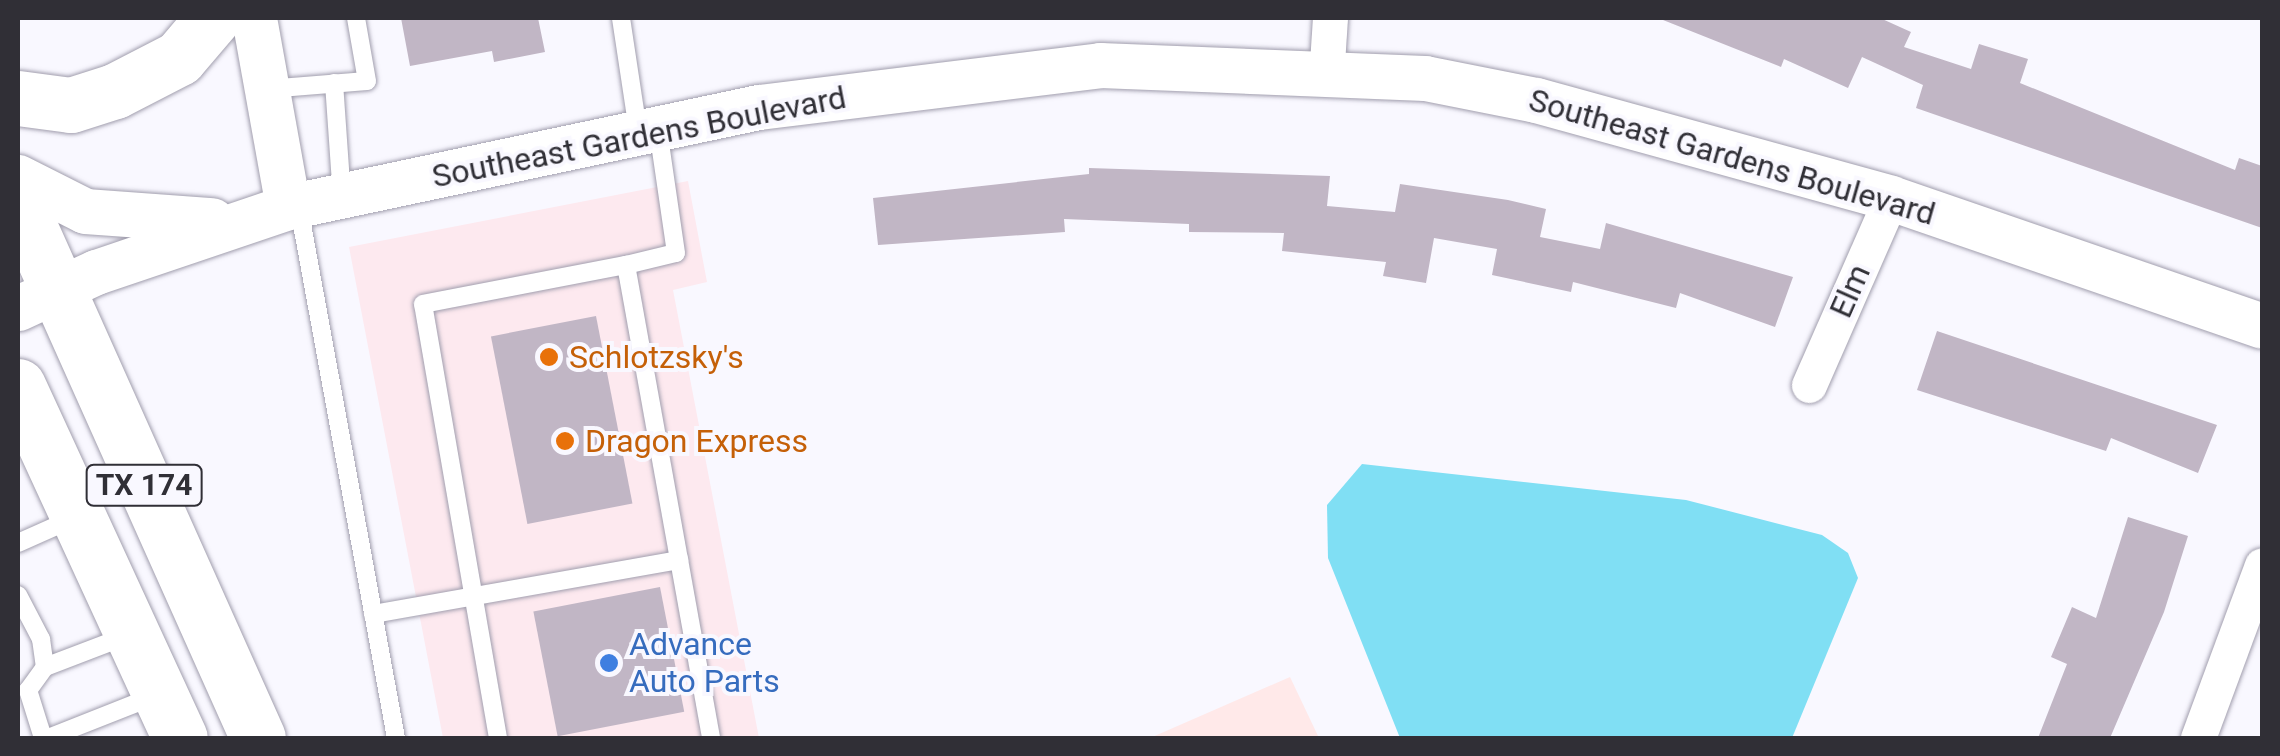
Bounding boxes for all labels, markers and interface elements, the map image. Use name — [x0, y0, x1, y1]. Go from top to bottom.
street label: Southeast Gardens Boulevard — [429, 78, 849, 196]
street label: Southeast Gardens Boulevard — [1524, 81, 1940, 233]
street label: Elm — [1821, 259, 1879, 323]
place label: Schlotzsky's — [569, 338, 744, 376]
marker: Schlotzsky's — [538, 346, 560, 368]
place label: Dragon Express — [585, 422, 808, 460]
marker: Dragon Express — [554, 430, 576, 452]
road number: TX 174 — [84, 460, 204, 510]
place label: Advance Auto Parts — [629, 626, 780, 701]
marker: Advance Auto Parts — [598, 652, 620, 674]

